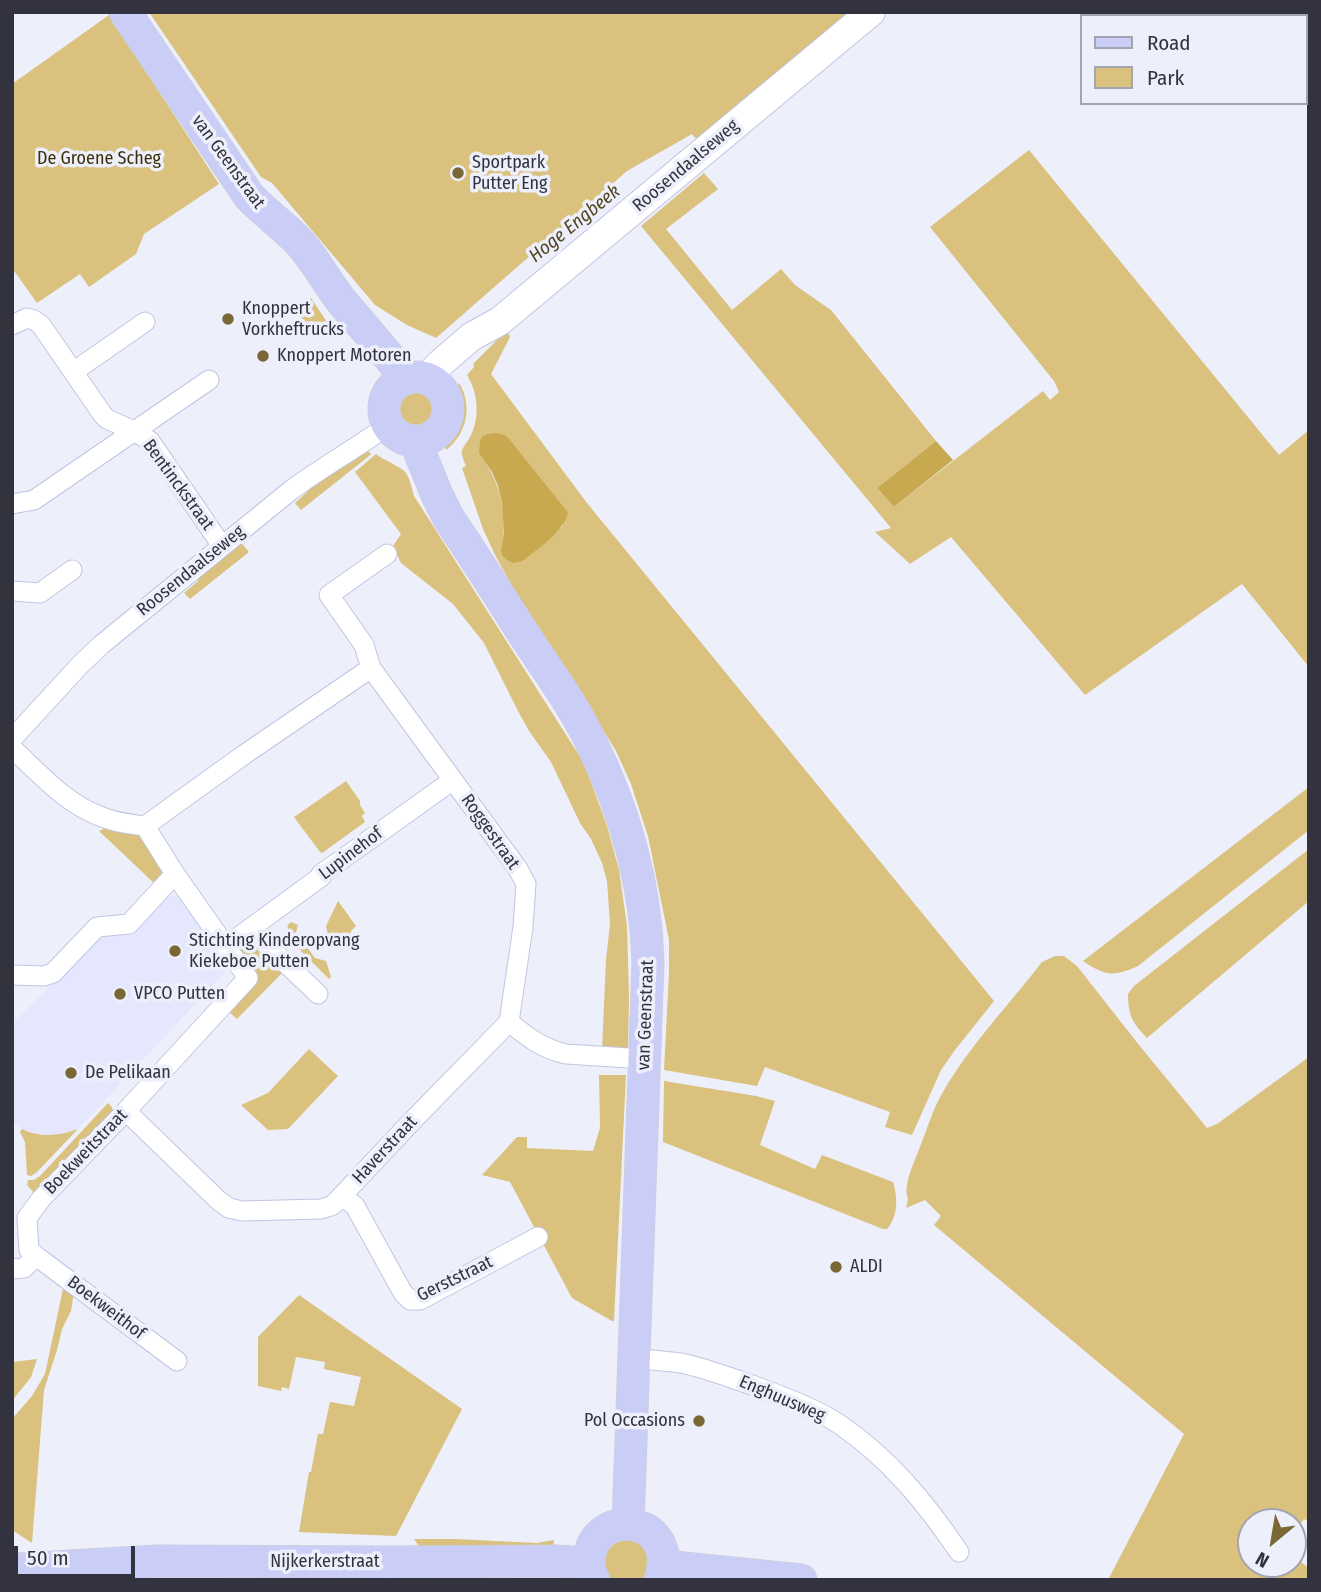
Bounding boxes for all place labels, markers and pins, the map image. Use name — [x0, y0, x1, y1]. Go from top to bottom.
place label: Sportpark Putter Eng — [472, 152, 548, 194]
marker: Sportpark Putter Eng — [450, 165, 466, 181]
place label: Knoppert Vorkheftrucks — [242, 298, 344, 340]
marker: Knoppert Vorkheftrucks — [220, 311, 236, 327]
place label: Knoppert Motoren — [277, 345, 411, 367]
marker: Knoppert Motoren — [255, 348, 271, 364]
place label: Stichting Kinderopvang Kiekeboe Putten — [189, 930, 359, 972]
marker: Stichting Kinderopvang Kiekeboe Putten — [167, 943, 183, 959]
place label: VPCO Putten — [134, 983, 225, 1005]
marker: VPCO Putten — [112, 986, 128, 1002]
place label: De Pelikaan — [85, 1062, 171, 1084]
marker: De Pelikaan — [63, 1065, 79, 1081]
place label: ALDI — [850, 1256, 883, 1278]
marker: ALDI — [828, 1259, 844, 1275]
place label: Pol Occasions — [584, 1410, 685, 1432]
marker: Pol Occasions — [691, 1413, 707, 1429]

